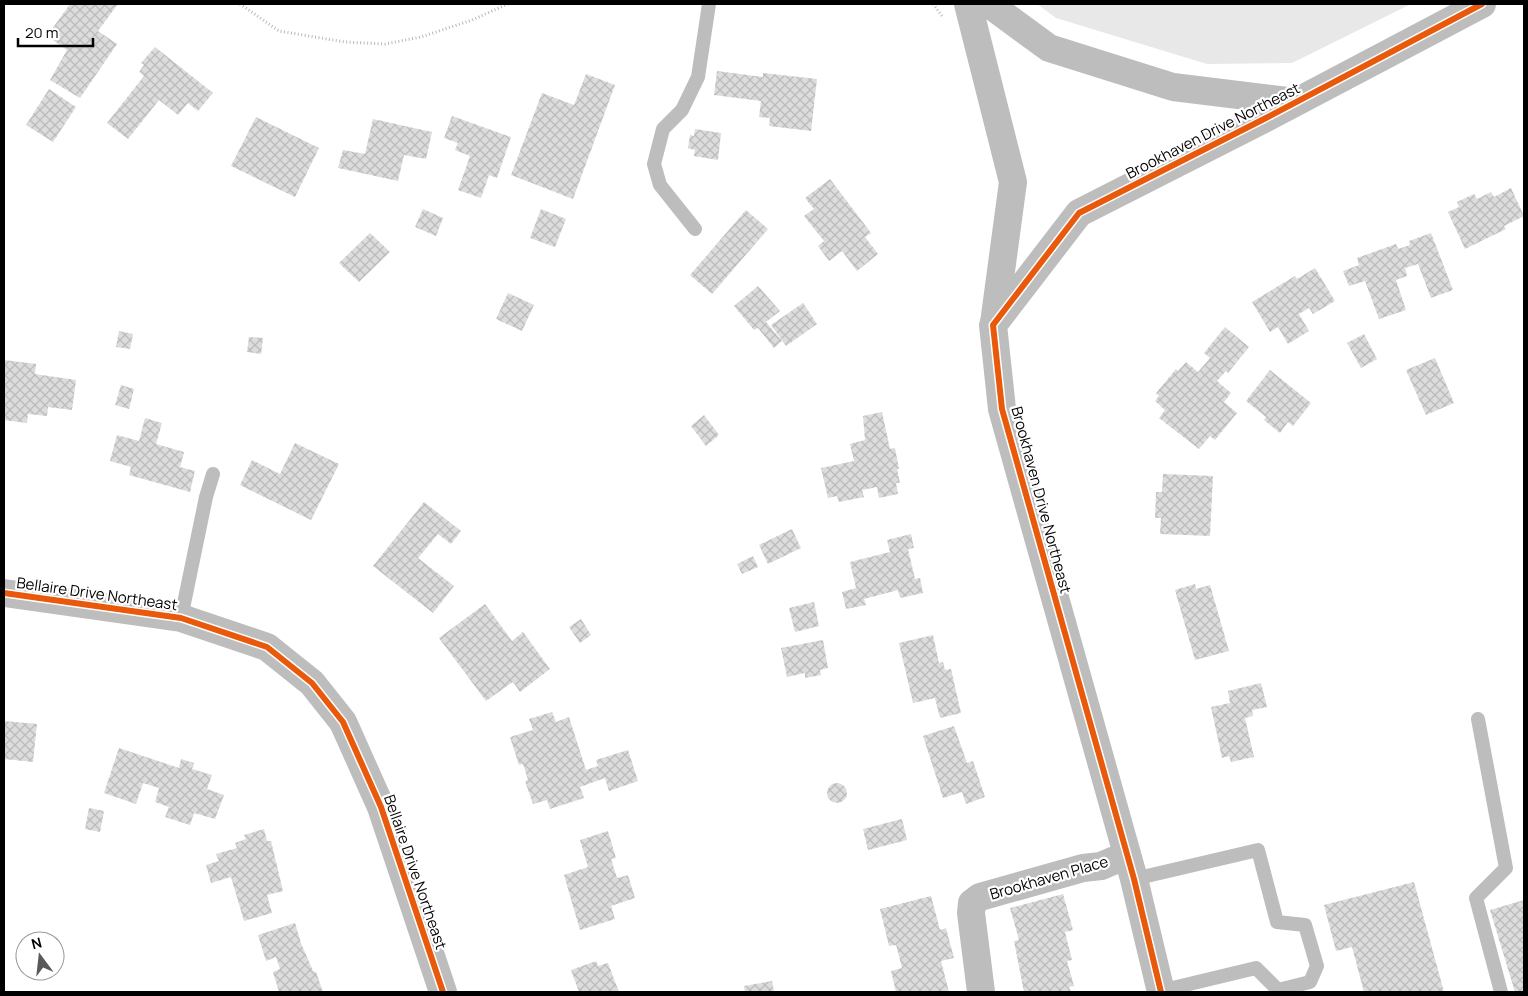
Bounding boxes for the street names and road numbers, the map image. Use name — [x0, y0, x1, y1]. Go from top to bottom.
street label: Brookhaven Drive Northeast — [1122, 77, 1303, 184]
street label: Brookhaven Drive Northeast — [1006, 404, 1077, 596]
street label: Bellaire Drive Northeast — [15, 572, 179, 615]
street label: Bellaire Drive Northeast — [379, 792, 452, 952]
street label: Brookhaven Place — [987, 851, 1111, 904]

